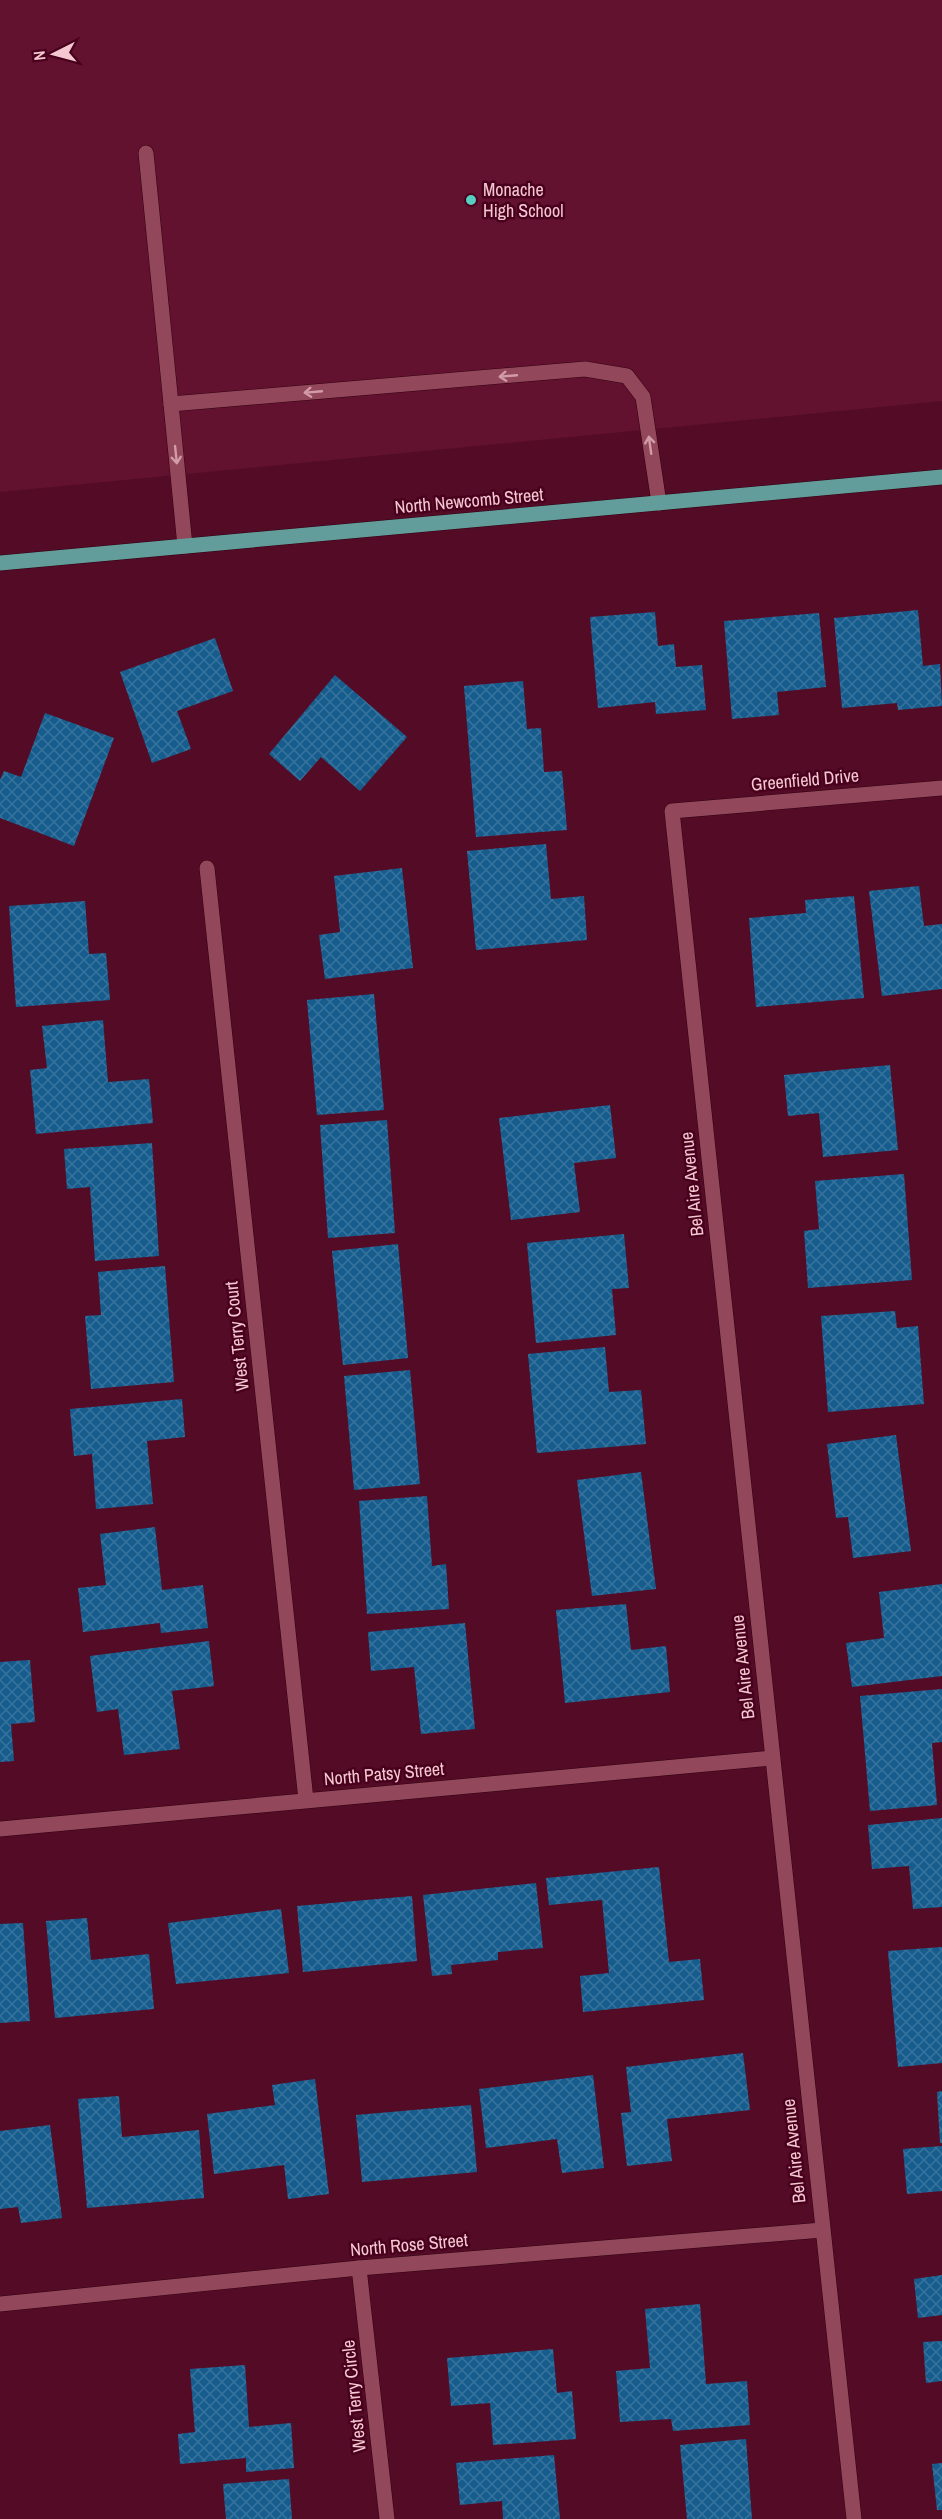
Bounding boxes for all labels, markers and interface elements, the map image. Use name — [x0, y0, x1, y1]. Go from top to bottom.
north arrow — [24, 24, 84, 84]
text: N — [28, 50, 51, 61]
place label: Monache High School — [483, 177, 563, 223]
marker: Monache High School — [464, 193, 478, 207]
one-way arrow — [498, 370, 518, 381]
one-way arrow — [304, 387, 324, 398]
one-way arrow — [645, 436, 656, 455]
one-way arrow — [171, 445, 182, 464]
street label: North Newcomb Street — [394, 482, 544, 519]
street label: Greenfield Drive — [750, 762, 860, 797]
street label: Bel Aire Avenue — [674, 1131, 709, 1237]
street label: West Terry Court — [218, 1280, 255, 1392]
street label: Bel Aire Avenue — [725, 1614, 760, 1720]
street label: North Patsy Street — [323, 1756, 445, 1791]
street label: Bel Aire Avenue — [776, 2098, 811, 2204]
street label: North Rose Street — [349, 2227, 469, 2262]
street label: West Terry Circle — [335, 2339, 372, 2453]

